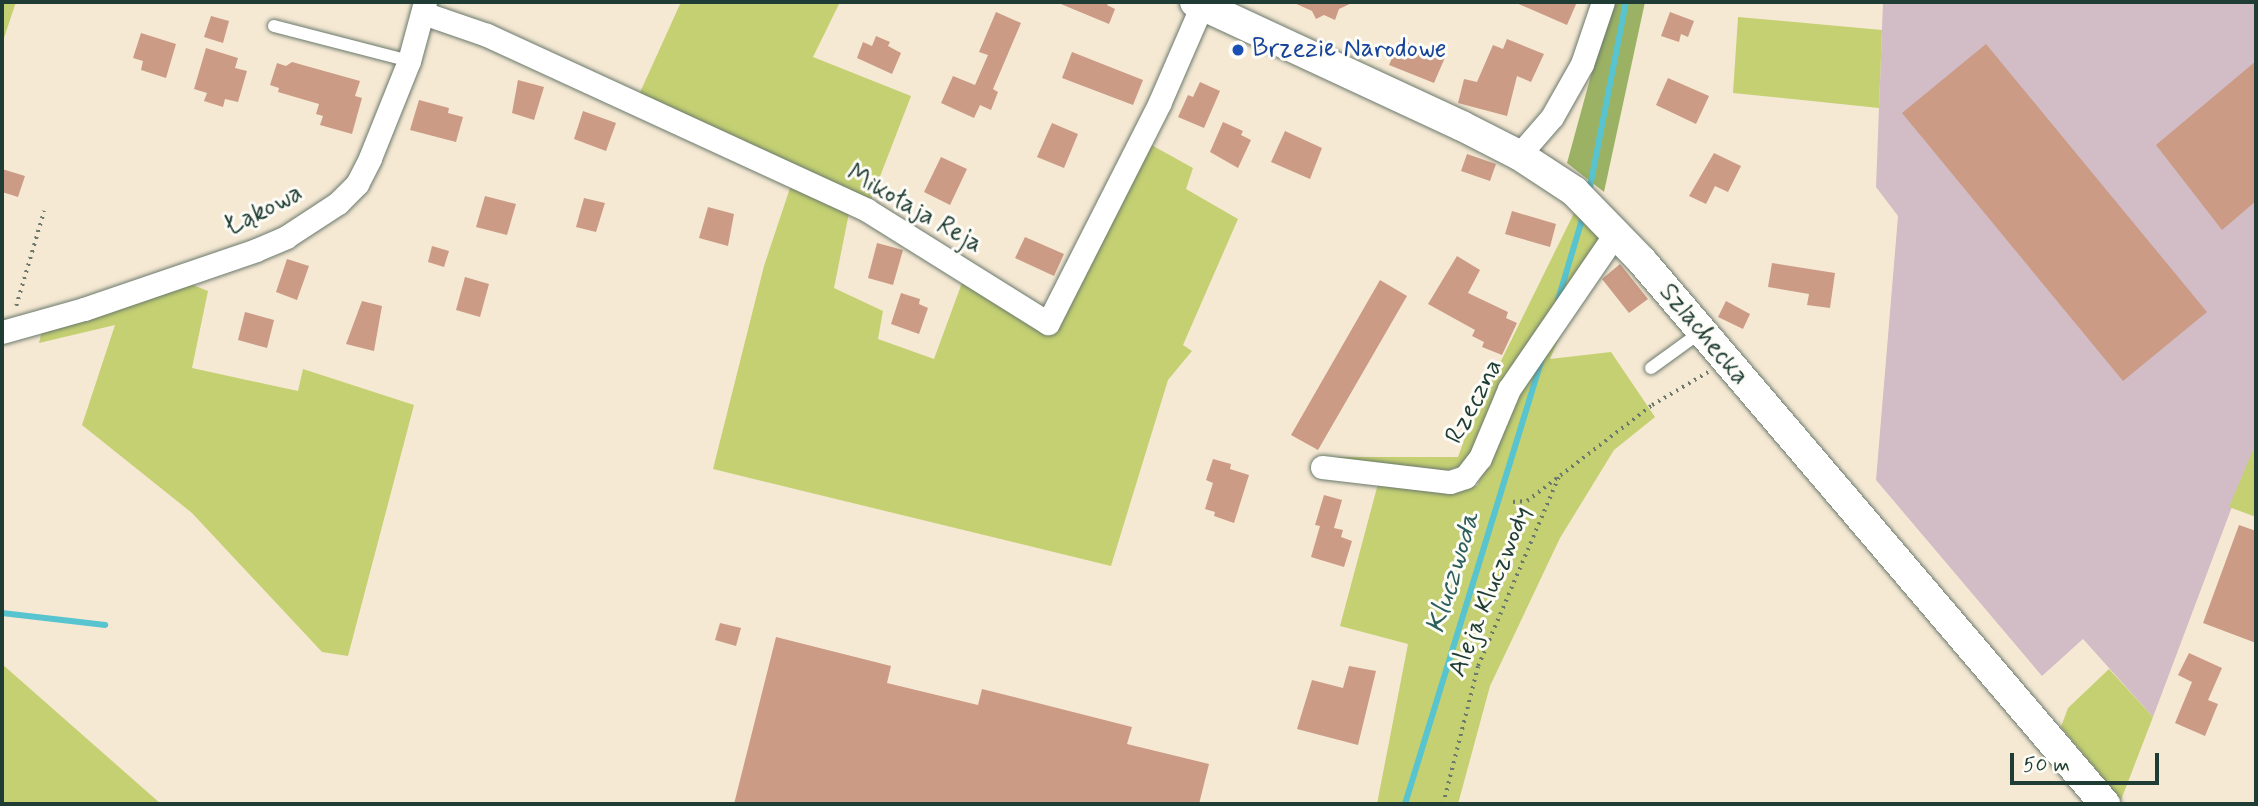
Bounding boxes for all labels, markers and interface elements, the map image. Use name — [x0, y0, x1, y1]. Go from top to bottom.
place label: Brzezie Narodowe — [1252, 34, 1447, 66]
marker: Brzezie Narodowe — [1230, 42, 1246, 58]
street label: Mikołaja Reja — [839, 158, 989, 262]
street label: Łąkowa — [220, 178, 308, 244]
street label: Szlachecka — [1651, 278, 1755, 392]
street label: Rzeczna — [1440, 354, 1510, 450]
street label: Aleja Kluczwody — [1443, 502, 1539, 682]
water label: Kluczwoda — [1420, 508, 1488, 638]
scale bar — [2013, 740, 2162, 784]
text: 50 m — [2023, 751, 2070, 779]

